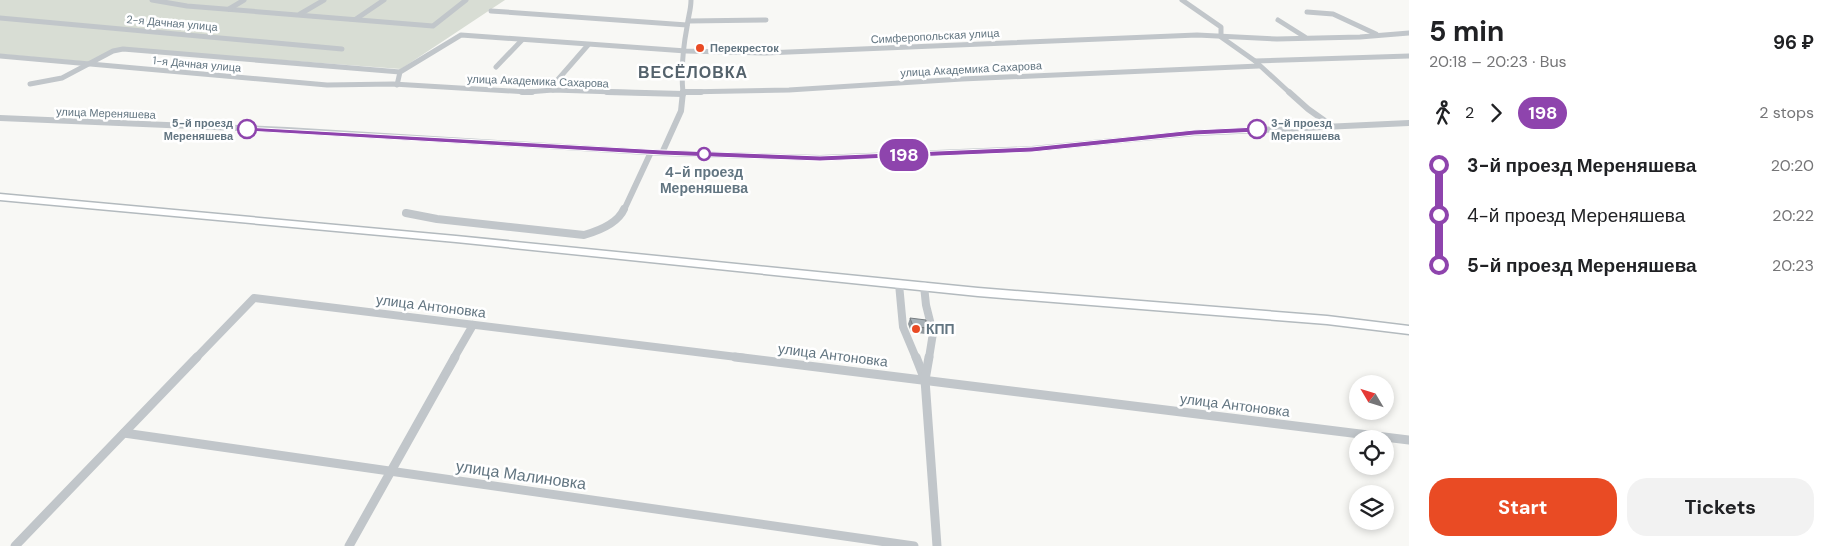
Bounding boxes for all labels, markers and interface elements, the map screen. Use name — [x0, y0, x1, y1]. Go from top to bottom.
street label: 2-я Дачная улица — [126, 12, 219, 34]
text: 5 min — [1429, 13, 1504, 50]
street label: Симферопольская улица — [870, 26, 1001, 46]
text: 96 ₽ — [1773, 30, 1814, 55]
place label: Перекресток — [710, 41, 779, 55]
marker: Перекресток — [694, 42, 706, 54]
text: 20:18 – 20:23 · Bus — [1429, 51, 1567, 72]
street label: 1-я Дачная улица — [152, 53, 243, 75]
street label: улица Академика Сахарова — [900, 58, 1043, 80]
district label: ВЕСЁЛОВКА — [638, 62, 748, 83]
street label: улица Академика Сахарова — [467, 72, 610, 91]
icon: walk — [1429, 99, 1457, 127]
icon: forward — [1482, 99, 1510, 127]
text: 198 — [1528, 101, 1557, 125]
text: 2 — [1465, 102, 1474, 123]
text: 2 stops — [1759, 102, 1814, 123]
street label: улица Мереняшева — [56, 104, 157, 122]
place label: 5-й проезд Мереняшева — [164, 116, 234, 143]
place label: 3-й проезд Мереняшева — [1271, 116, 1341, 143]
marker: 5-й проезд Мереняшева — [237, 119, 257, 139]
marker: 3-й проезд Мереняшева — [1247, 119, 1267, 139]
line badge: 198 — [875, 139, 933, 171]
text: 198 — [889, 143, 919, 167]
marker: 4-й проезд Мереняшева — [697, 147, 711, 161]
text: 3-й проезд Мереняшева — [1467, 153, 1696, 178]
text: 20:20 — [1771, 155, 1814, 176]
place label: 4-й проезд Мереняшева — [660, 163, 748, 197]
text: 4-й проезд Мереняшева — [1467, 203, 1685, 228]
text: 20:22 — [1772, 205, 1814, 226]
text: 5-й проезд Мереняшева — [1467, 253, 1697, 278]
text: 20:23 — [1772, 255, 1814, 276]
street label: улица Антоновка — [375, 290, 487, 322]
place label: КПП — [926, 320, 955, 338]
marker: КПП — [910, 323, 922, 335]
street label: улица Антоновка — [777, 339, 889, 371]
north arrow — [1349, 375, 1394, 420]
map controls — [1349, 375, 1394, 530]
street label: улица Антоновка — [1179, 389, 1291, 421]
button: locate — [1349, 430, 1394, 475]
street label: улица Малиновка — [454, 455, 588, 495]
button: Start — [1429, 478, 1617, 536]
button: Tickets — [1627, 478, 1814, 536]
button: layers — [1349, 485, 1394, 530]

